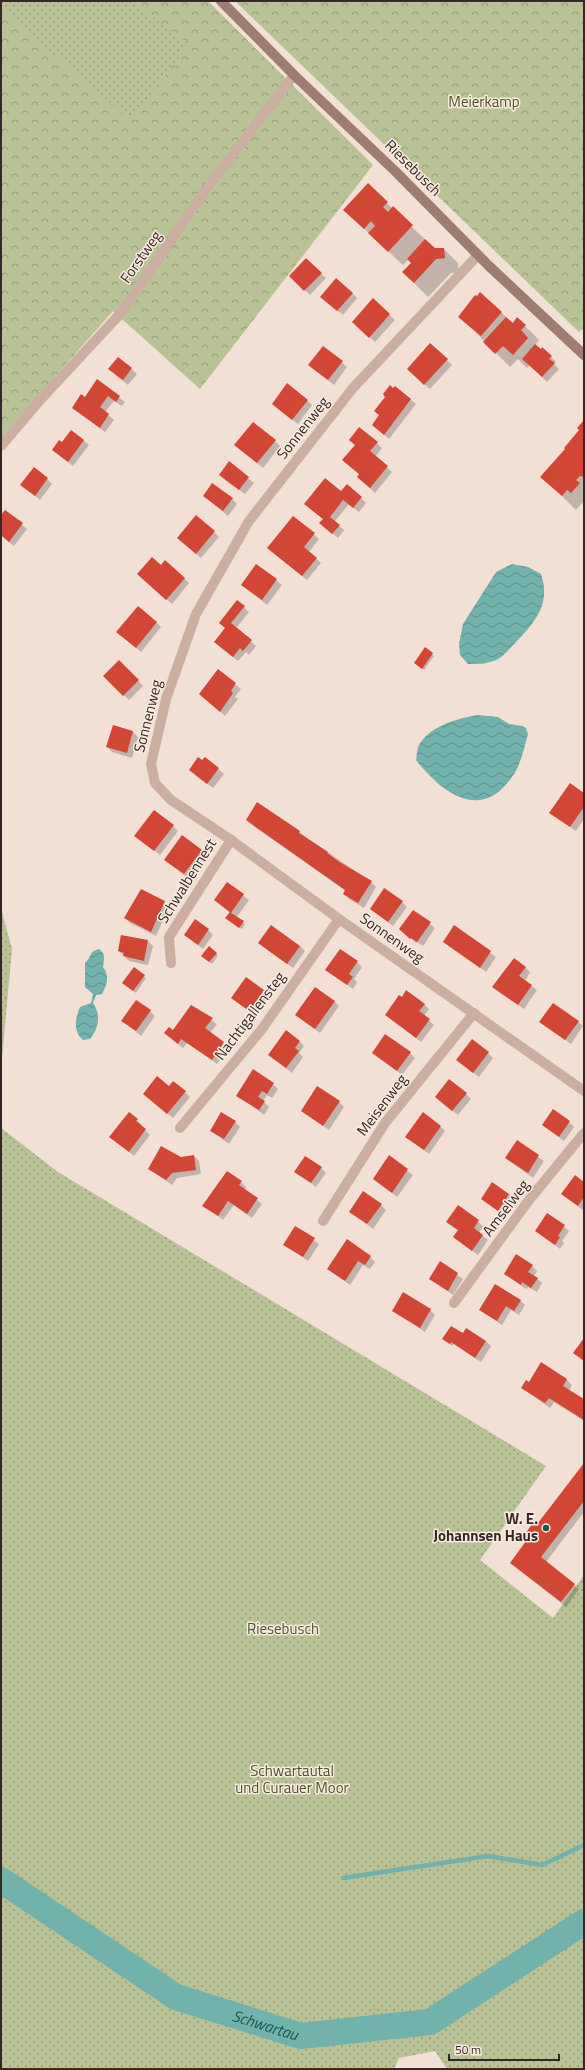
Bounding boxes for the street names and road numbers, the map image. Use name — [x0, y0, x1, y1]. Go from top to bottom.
street label: Riesebusch — [380, 134, 447, 201]
street label: Forstweg — [114, 225, 167, 288]
street label: Sonnenweg — [271, 391, 335, 464]
street label: Sonnenweg — [127, 677, 168, 755]
street label: Schwalbennest — [151, 833, 222, 928]
street label: Sonnenweg — [355, 907, 430, 969]
street label: Nachtigallensteg — [208, 966, 291, 1065]
street label: Meisenweg — [351, 1069, 413, 1141]
street label: Amselweg — [477, 1174, 535, 1241]

